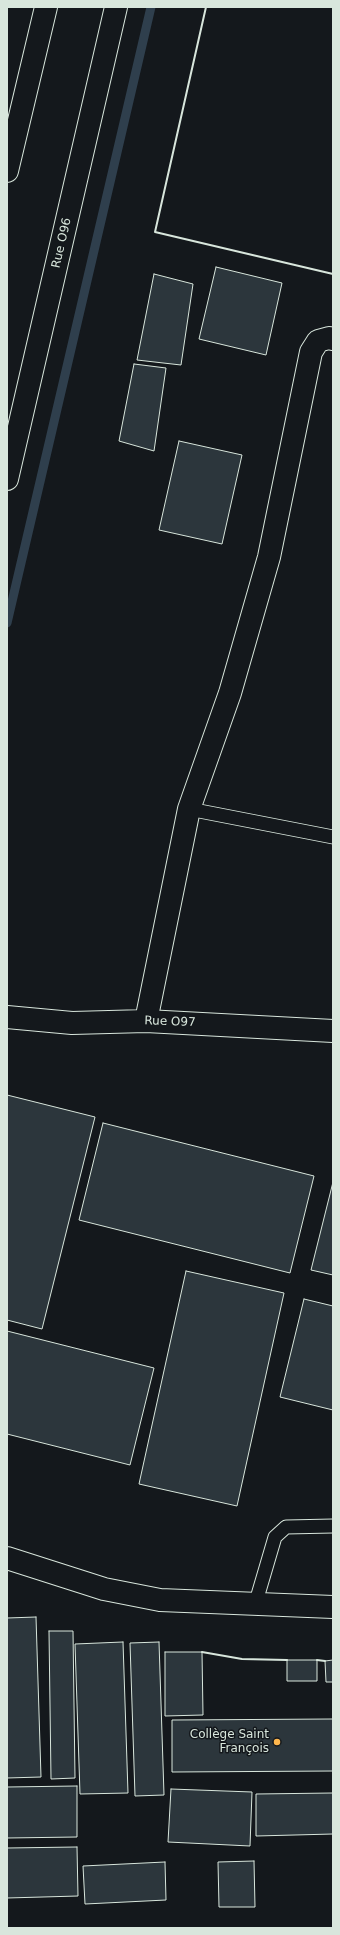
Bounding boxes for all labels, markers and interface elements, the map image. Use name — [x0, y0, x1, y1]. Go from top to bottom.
street label: Rue O96 — [49, 216, 75, 270]
street label: Rue O97 — [144, 1014, 196, 1030]
place label: Collège Saint François — [190, 1728, 269, 1756]
marker: Collège Saint François — [272, 1737, 282, 1747]

